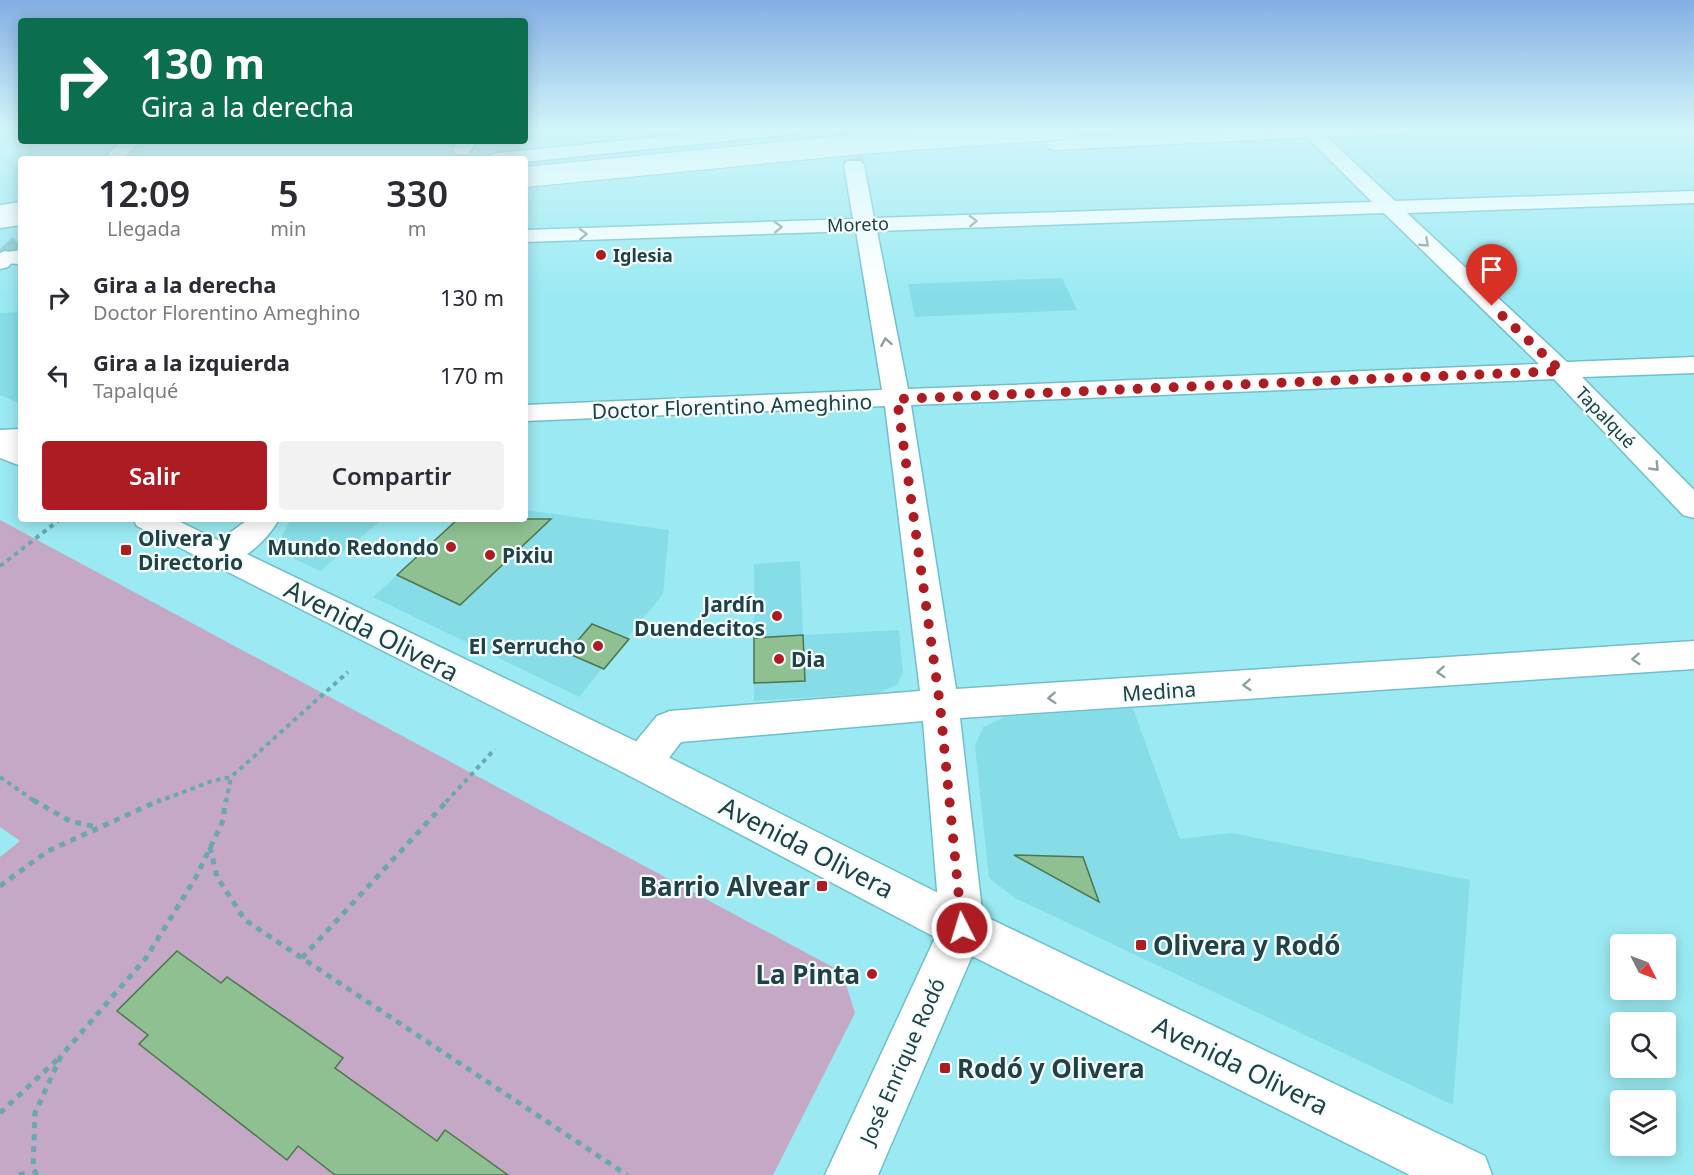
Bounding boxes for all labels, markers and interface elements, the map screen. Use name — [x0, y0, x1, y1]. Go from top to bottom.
text: 130 m — [141, 34, 265, 91]
icon: right — [42, 42, 120, 120]
text: Gira a la derecha — [141, 88, 354, 125]
text: 12:09 — [98, 169, 190, 218]
text: 5 — [278, 169, 299, 218]
text: 330 — [386, 169, 448, 218]
street label: Moreto — [827, 211, 889, 237]
one-way arrow — [969, 214, 978, 227]
text: Llegada — [107, 215, 181, 242]
text: min — [270, 215, 306, 242]
text: m — [408, 215, 427, 242]
one-way arrow — [774, 221, 783, 233]
one-way arrow — [579, 228, 588, 240]
one-way arrow — [1419, 236, 1429, 247]
place label: Iglesia — [613, 243, 673, 267]
pin — [1466, 244, 1517, 306]
marker: Iglesia — [594, 248, 608, 262]
icon: arrive — [1475, 253, 1508, 286]
text: Gira a la derecha — [93, 269, 277, 299]
icon: right — [42, 281, 75, 314]
text: 130 m — [440, 282, 504, 312]
text: Doctor Florentino Ameghino — [93, 299, 360, 326]
one-way arrow — [880, 337, 893, 347]
text: Gira a la izquierda — [93, 347, 290, 377]
icon: left — [42, 359, 75, 392]
text: 170 m — [440, 360, 504, 390]
text: Tapalqué — [93, 377, 178, 404]
street label: Tapalqué — [1571, 381, 1641, 453]
street label: Doctor Florentino Ameghino — [591, 387, 873, 425]
button: Salir — [42, 441, 267, 510]
button: Compartir — [279, 441, 504, 510]
one-way arrow — [1647, 460, 1658, 471]
place label: Olivera y Directorio — [138, 524, 243, 576]
place label: Mundo Redondo — [267, 533, 439, 561]
marker: Mundo Redondo — [444, 540, 458, 554]
place label: Pixiu — [502, 541, 553, 569]
marker: Olivera y Directorio — [119, 543, 133, 557]
marker: Pixiu — [483, 548, 497, 562]
street label: Avenida Olivera — [279, 571, 465, 689]
place label: Jardín Duendecitos — [634, 590, 765, 642]
marker: Jardín Duendecitos — [770, 609, 784, 623]
place label: El Serrucho — [468, 632, 586, 660]
marker: El Serrucho — [591, 639, 605, 653]
place label: Dia — [791, 645, 825, 673]
marker: Dia — [772, 652, 786, 666]
one-way arrow — [1631, 652, 1640, 665]
one-way arrow — [1437, 665, 1446, 678]
street label: Medina — [1121, 674, 1197, 708]
one-way arrow — [1242, 678, 1251, 691]
one-way arrow — [1047, 691, 1056, 704]
street label: Avenida Olivera — [714, 788, 900, 906]
place label: Barrio Alvear — [640, 868, 810, 904]
marker: Barrio Alvear — [815, 879, 829, 893]
position arrow — [930, 896, 994, 960]
place label: Olivera y Rodó — [1153, 927, 1341, 963]
north arrow — [1610, 934, 1676, 1000]
map controls — [1610, 934, 1676, 1156]
marker: Olivera y Rodó — [1134, 938, 1148, 952]
place label: La Pinta — [755, 956, 860, 992]
marker: La Pinta — [865, 967, 879, 981]
street label: José Enrique Rodó — [852, 973, 951, 1150]
street label: Avenida Olivera — [1147, 1007, 1335, 1123]
button: search — [1610, 1012, 1676, 1078]
place label: Rodó y Olivera — [957, 1050, 1145, 1086]
marker: Rodó y Olivera — [938, 1061, 952, 1075]
button: layers — [1610, 1090, 1676, 1156]

